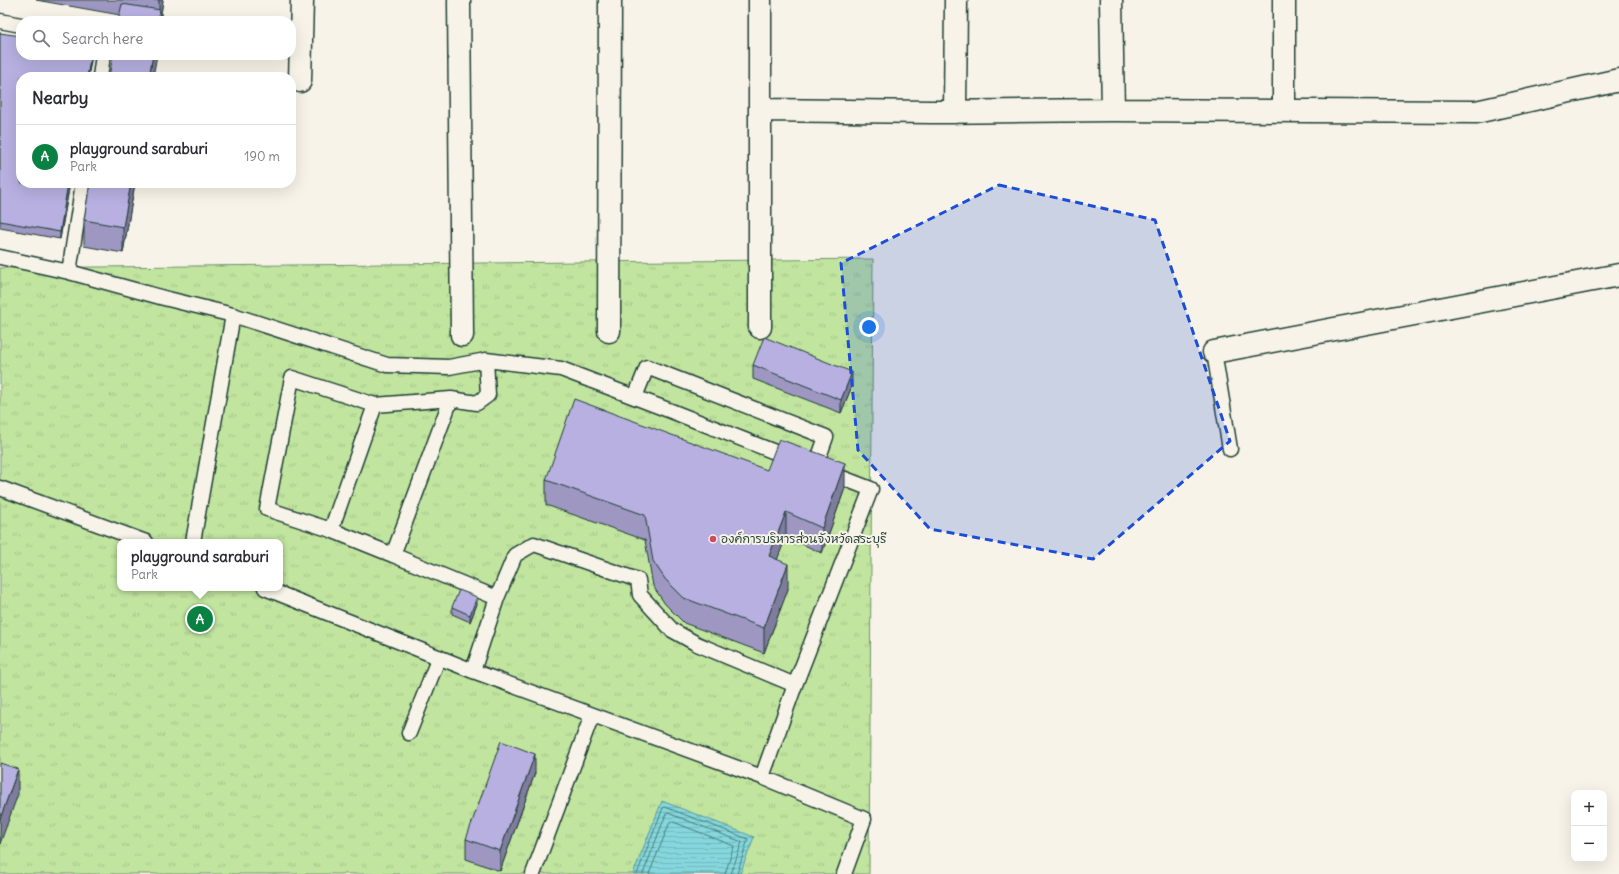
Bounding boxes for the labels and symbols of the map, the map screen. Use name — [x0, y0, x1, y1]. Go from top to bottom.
your location — [859, 317, 879, 337]
place label: องค์การบริหารส่วนจังหวัดสระบุรี — [721, 531, 887, 548]
marker: องค์การบริหารส่วนจังหวัดสระบุรี — [708, 534, 718, 544]
pin: A — [187, 604, 213, 634]

